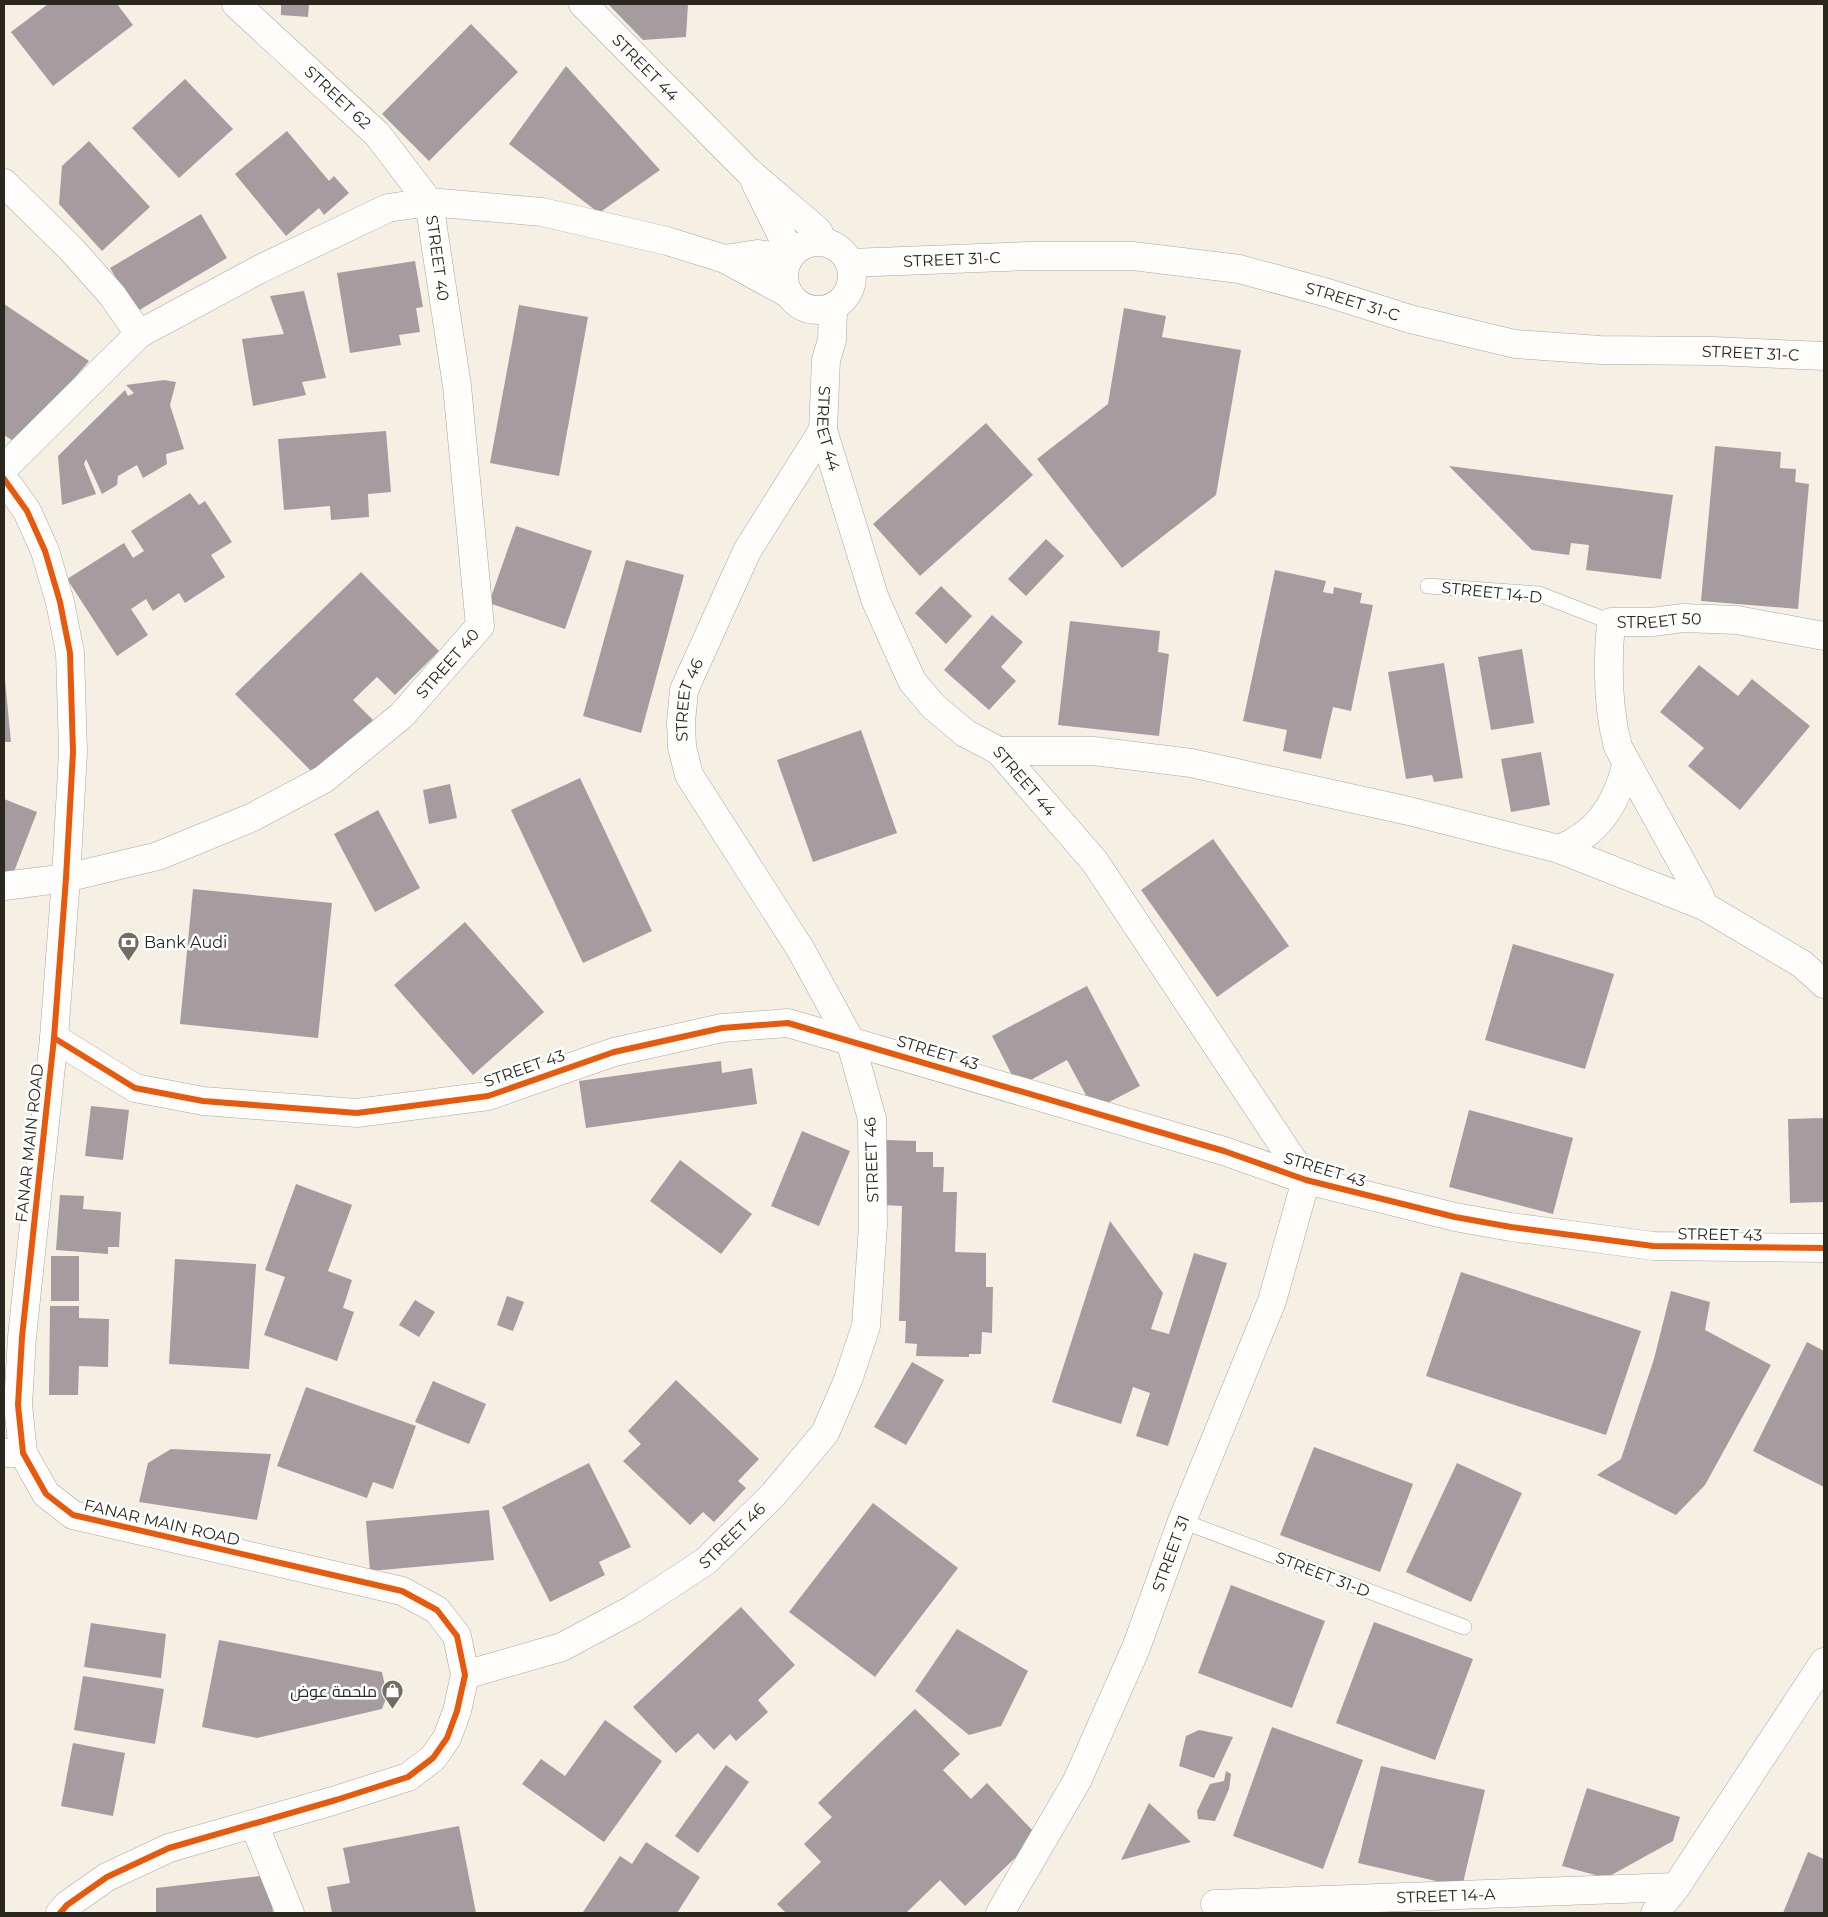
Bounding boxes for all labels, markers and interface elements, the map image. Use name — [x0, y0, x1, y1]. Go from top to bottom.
street label: STREET 44 — [608, 30, 683, 105]
street label: STREET 62 — [300, 62, 375, 133]
street label: STREET 40 — [422, 214, 453, 302]
street label: STREET 31-C — [903, 248, 1001, 271]
street label: STREET 31-C — [1303, 278, 1402, 325]
street label: STREET 31-C — [1702, 342, 1800, 365]
street label: STREET 44 — [813, 385, 844, 474]
street label: STREET 14-D — [1441, 578, 1543, 607]
street label: STREET 50 — [1617, 609, 1702, 633]
street label: STREET 40 — [412, 625, 483, 702]
street label: STREET 46 — [672, 655, 707, 742]
street label: STREET 44 — [989, 742, 1060, 820]
bank icon: Bank Audi — [116, 930, 140, 961]
place label: Bank Audi — [144, 933, 227, 952]
street label: STREET 43 — [895, 1031, 981, 1074]
street label: STREET 43 — [481, 1046, 567, 1091]
street label: FANAR MAIN ROAD — [12, 1063, 47, 1223]
street label: STREET 46 — [861, 1117, 882, 1203]
street label: STREET 43 — [1282, 1148, 1368, 1191]
street label: STREET 43 — [1678, 1224, 1762, 1245]
street label: FANAR MAIN ROAD — [82, 1495, 242, 1550]
street label: STREET 46 — [695, 1499, 769, 1573]
street label: STREET 31 — [1148, 1512, 1193, 1594]
street label: STREET 31-D — [1273, 1548, 1373, 1601]
shop icon: ملحمة عوض — [381, 1679, 405, 1710]
place label: ملحمة عوض — [290, 1682, 377, 1702]
street label: STREET 14-A — [1396, 1885, 1496, 1907]

